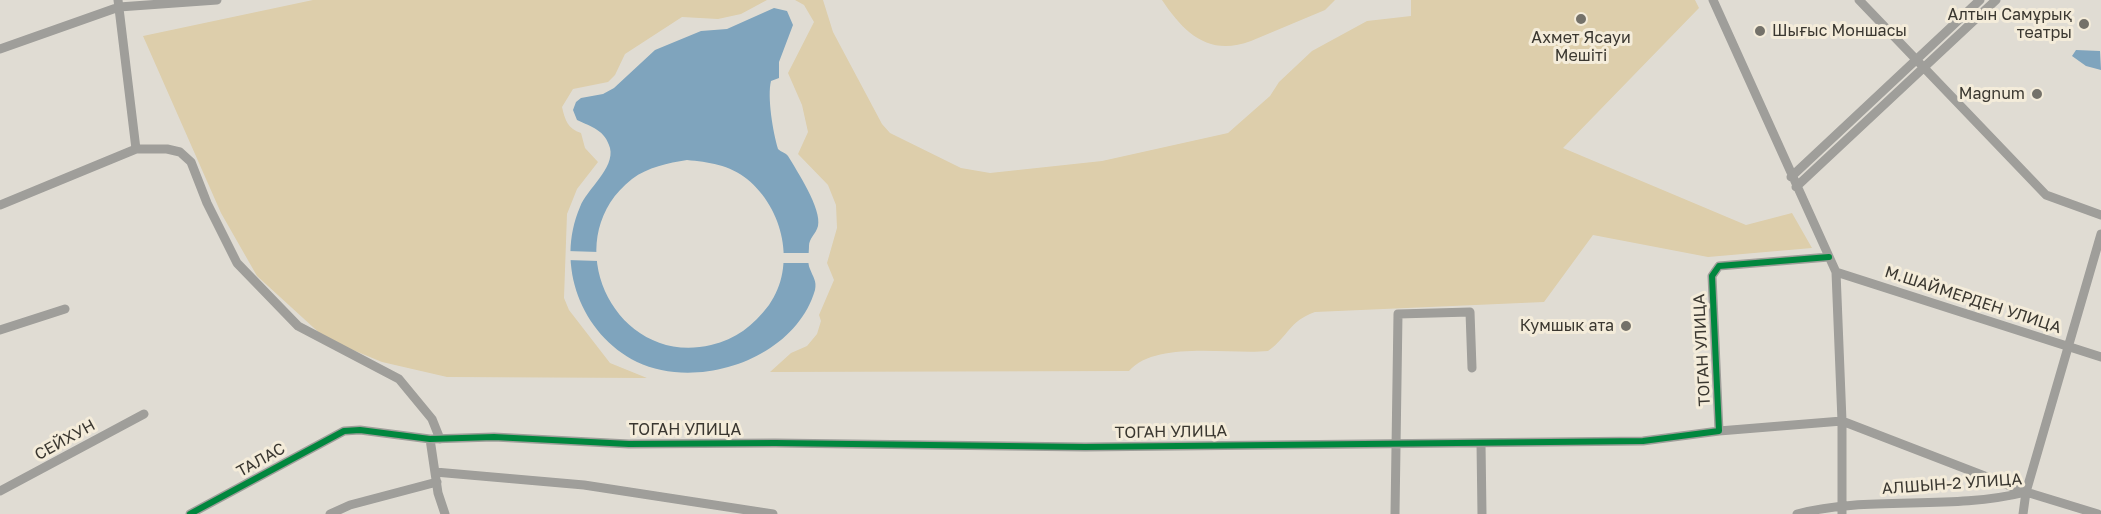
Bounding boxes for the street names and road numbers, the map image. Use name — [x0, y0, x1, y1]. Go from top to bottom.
street label: М.ШАЙМЕРДЕН УЛИЦА — [1882, 262, 2064, 338]
street label: ТОГАН УЛИЦА — [1689, 293, 1715, 407]
street label: СЕЙХУН — [31, 416, 99, 464]
street label: ТОГАН УЛИЦА — [629, 420, 741, 440]
street label: ТОГАН УЛИЦА — [1115, 421, 1227, 443]
street label: ТАЛАС — [233, 439, 289, 481]
street label: АЛШЫН-2 УЛИЦА — [1881, 470, 2023, 498]

